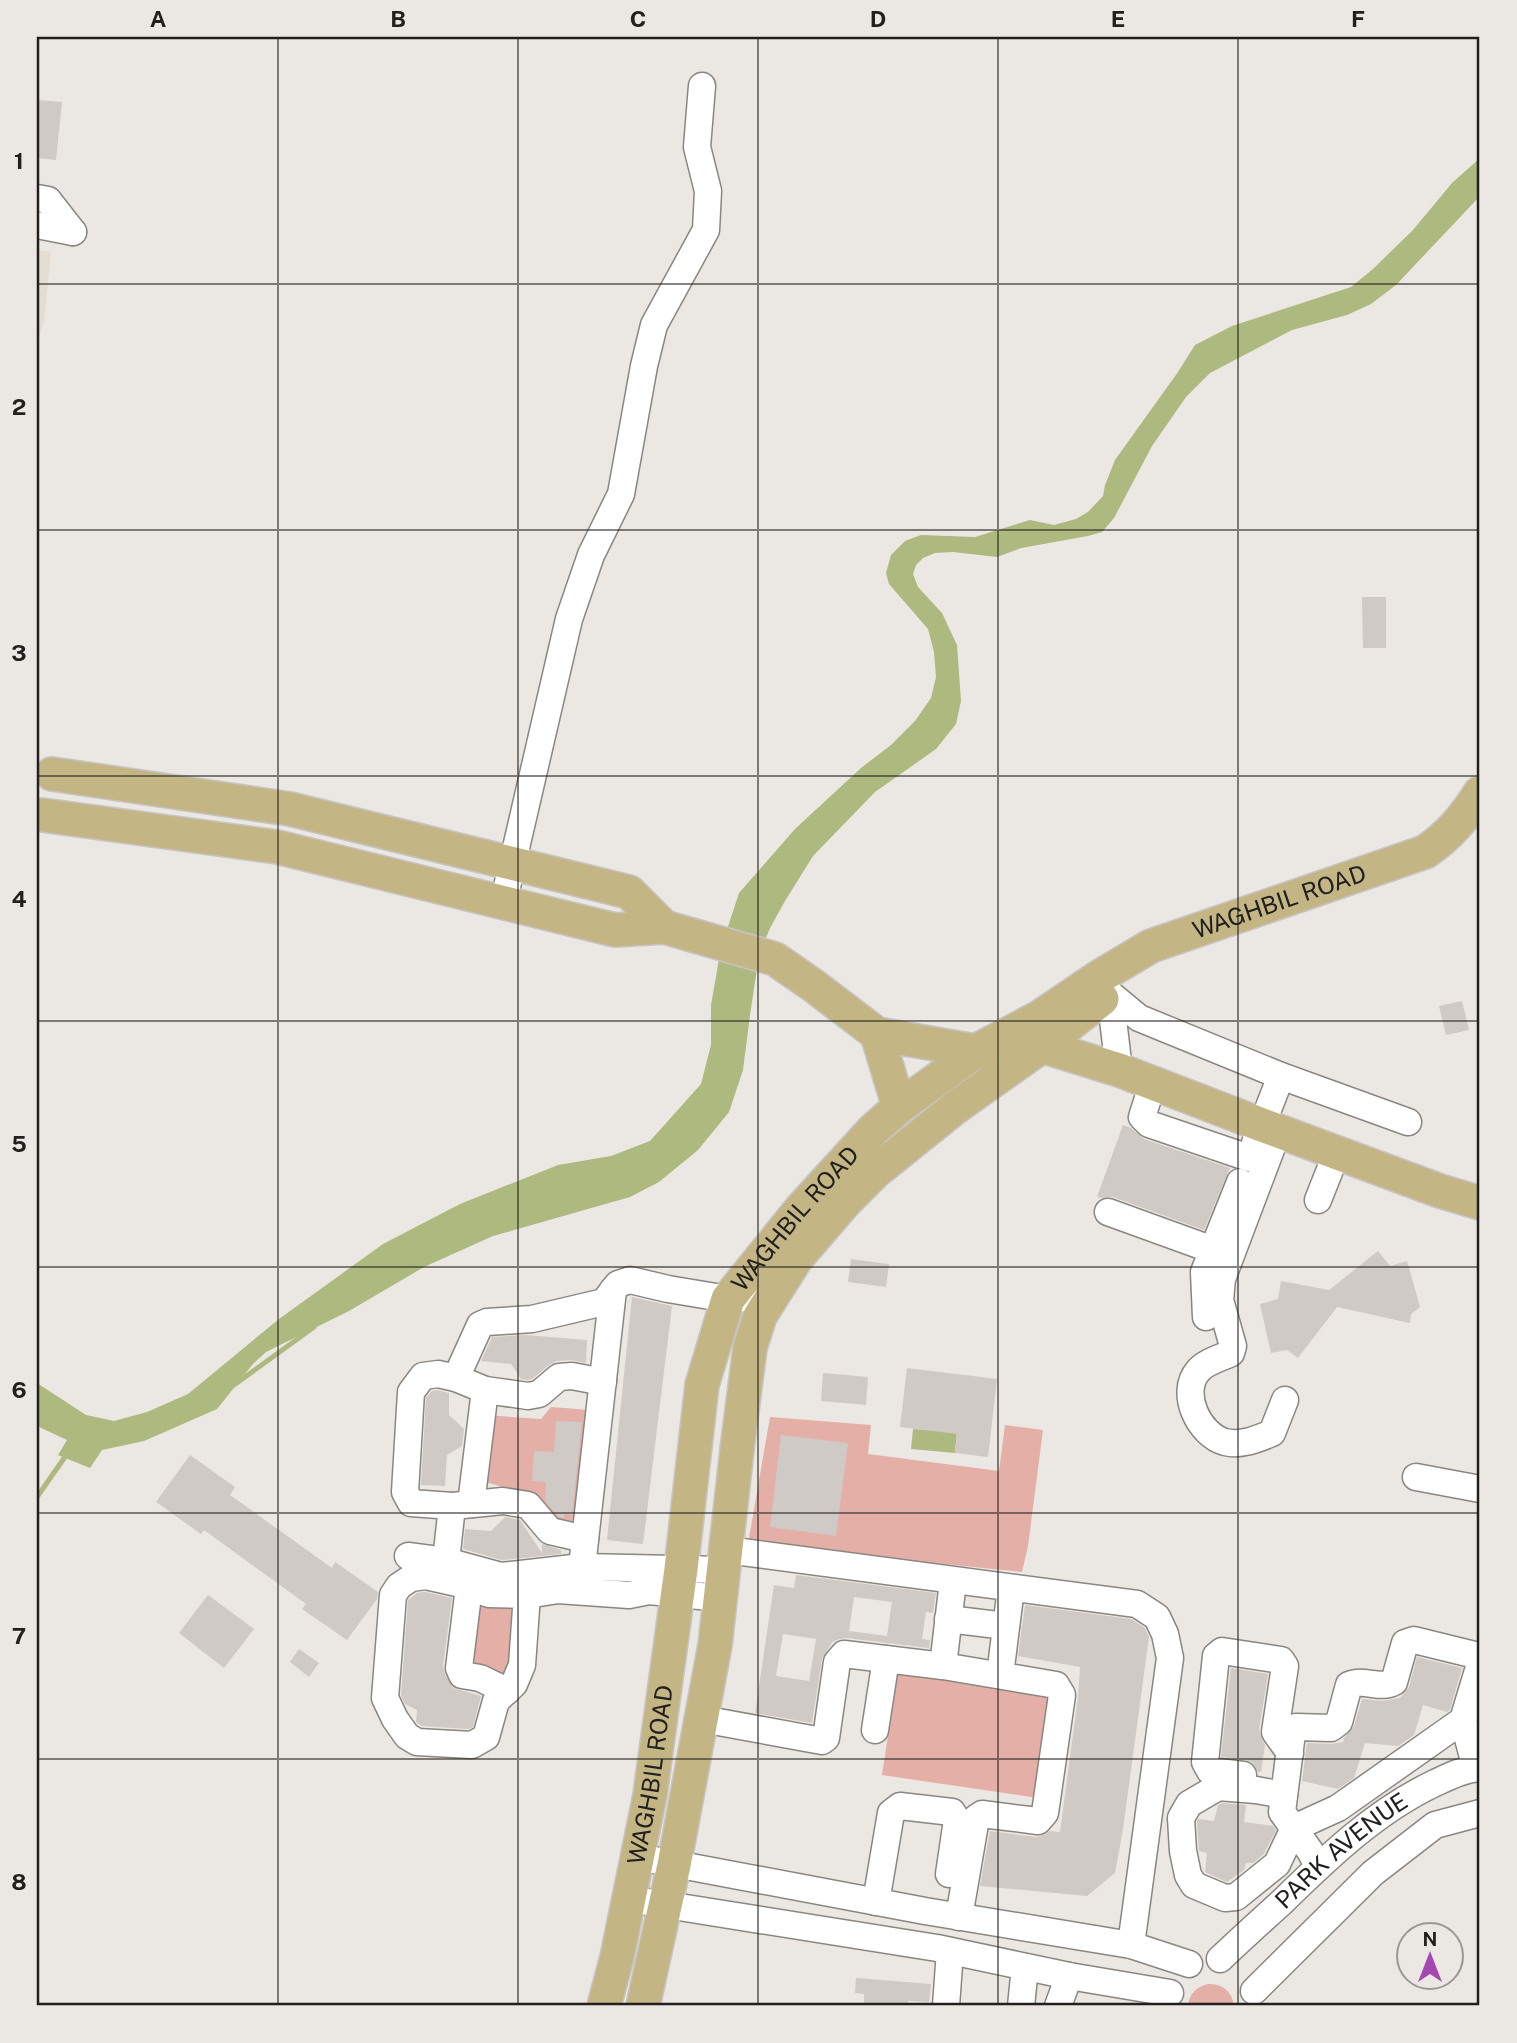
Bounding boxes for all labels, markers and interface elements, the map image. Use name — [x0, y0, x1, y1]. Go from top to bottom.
text: A — [150, 5, 167, 32]
text: B — [390, 5, 406, 32]
text: C — [630, 5, 646, 32]
text: D — [870, 5, 886, 32]
text: E — [1111, 5, 1125, 32]
text: F — [1351, 5, 1365, 32]
text: 1 — [14, 147, 24, 174]
text: 2 — [12, 393, 26, 420]
text: 3 — [11, 639, 27, 666]
street label: WAGHBIL ROAD — [1189, 858, 1370, 944]
text: 4 — [11, 885, 27, 912]
text: 5 — [11, 1130, 27, 1157]
street label: WAGHBIL ROAD — [725, 1140, 864, 1296]
text: 6 — [11, 1376, 27, 1403]
text: 7 — [12, 1622, 26, 1649]
street label: WAGHBIL ROAD — [621, 1683, 678, 1867]
street label: PARK AVENUE — [1269, 1786, 1412, 1914]
text: 8 — [11, 1868, 27, 1895]
north arrow — [1394, 1920, 1464, 1990]
text: N — [1423, 1928, 1437, 1950]

